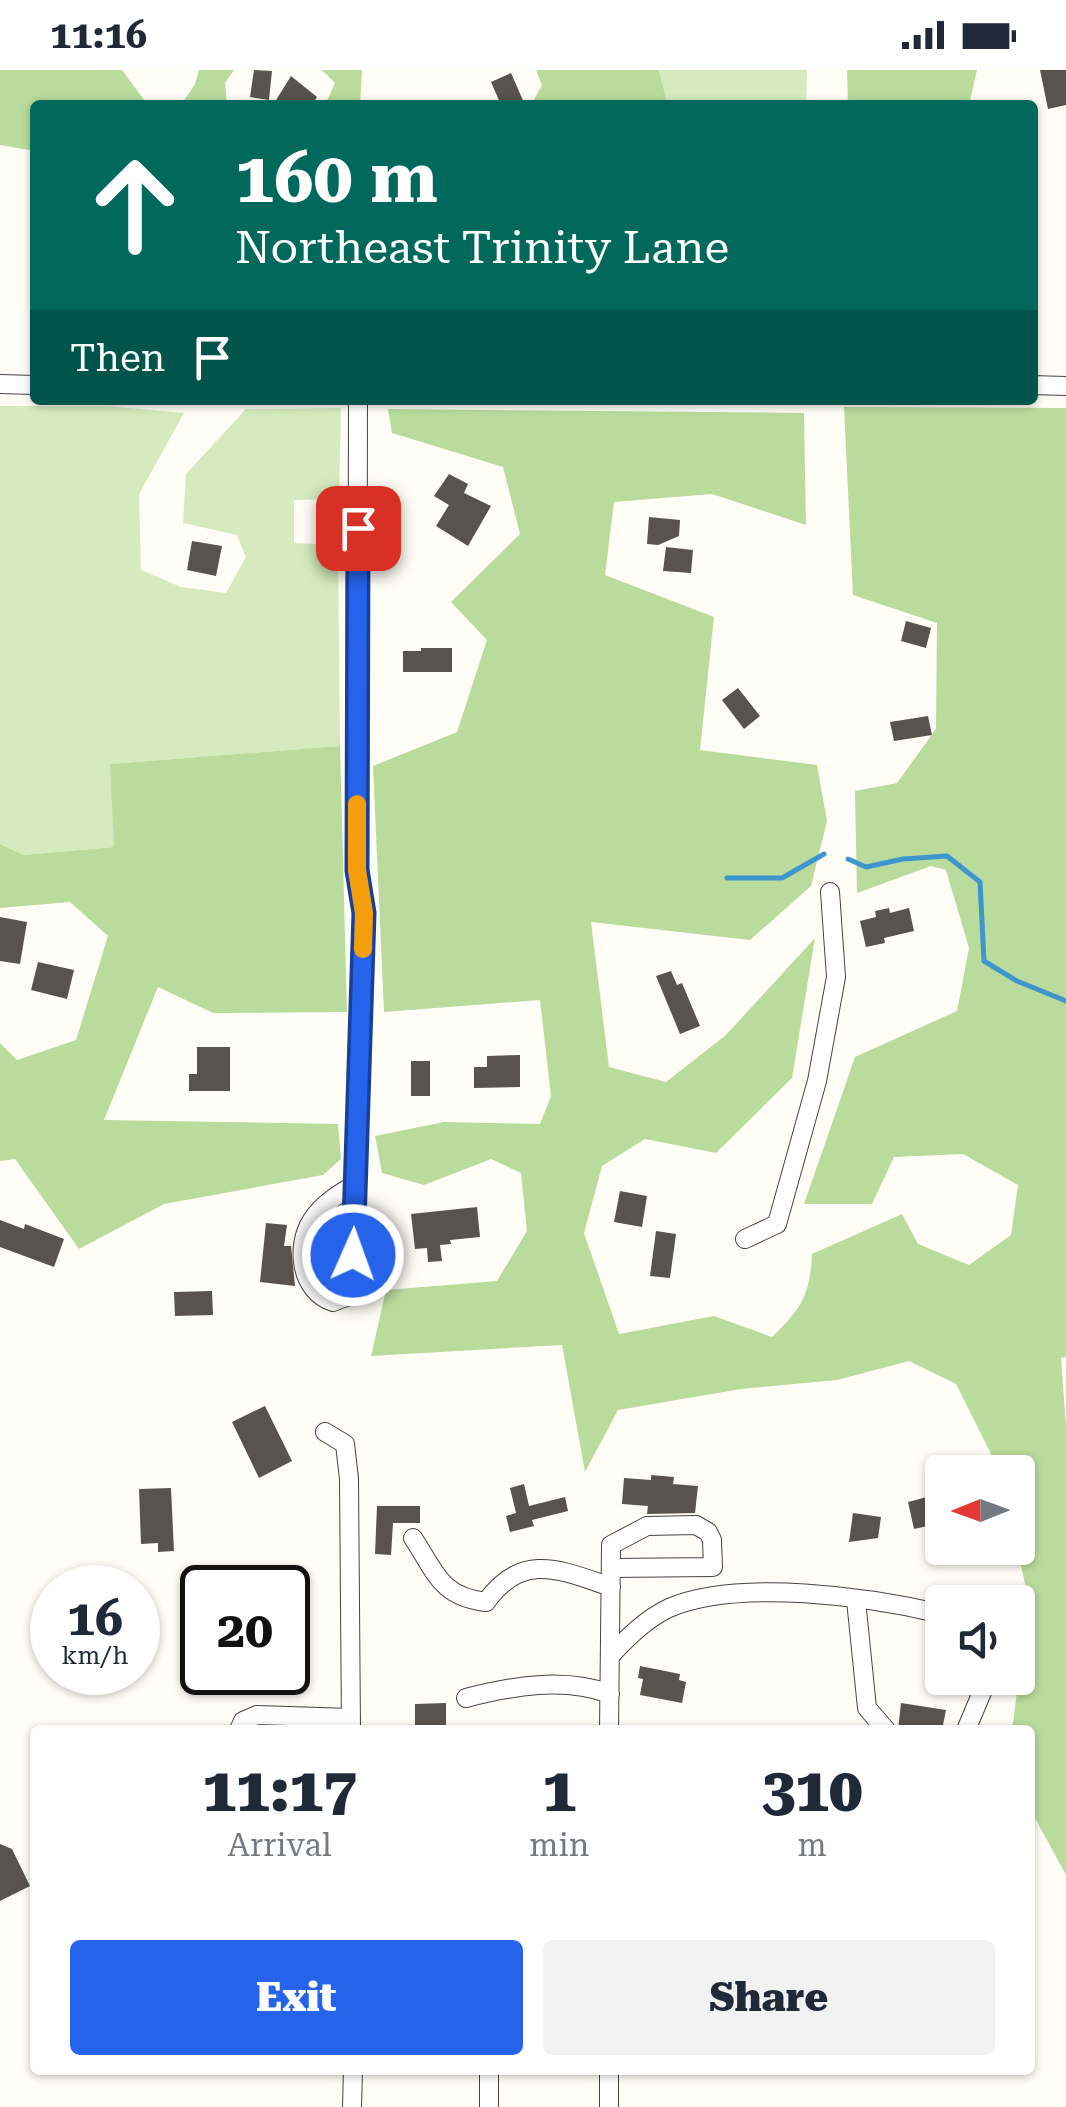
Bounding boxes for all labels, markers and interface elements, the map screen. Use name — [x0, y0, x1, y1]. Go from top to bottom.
text: 11:16 — [50, 13, 147, 57]
text: 160 m — [235, 137, 438, 219]
icon: ahead — [70, 140, 200, 270]
text: Northeast Trinity Lane — [235, 221, 729, 274]
icon: arrive — [185, 330, 240, 385]
text: Then — [70, 336, 165, 380]
pin — [316, 486, 401, 571]
icon: arrive — [331, 501, 386, 556]
position arrow — [301, 1203, 405, 1307]
north arrow — [925, 1455, 1035, 1565]
map controls — [925, 1455, 1035, 1695]
speed limit sign: 20 — [180, 1565, 310, 1695]
button: sound — [925, 1585, 1035, 1695]
text: 16 — [67, 1589, 123, 1647]
text: km/h — [62, 1641, 128, 1670]
text: 11:17 — [202, 1755, 357, 1826]
text: 1 — [542, 1755, 576, 1826]
text: 310 — [762, 1755, 863, 1826]
text: Arrival — [228, 1826, 332, 1864]
text: min — [529, 1826, 589, 1864]
text: m — [798, 1826, 827, 1864]
button: Exit — [70, 1940, 523, 2055]
button: Share — [543, 1940, 995, 2055]

